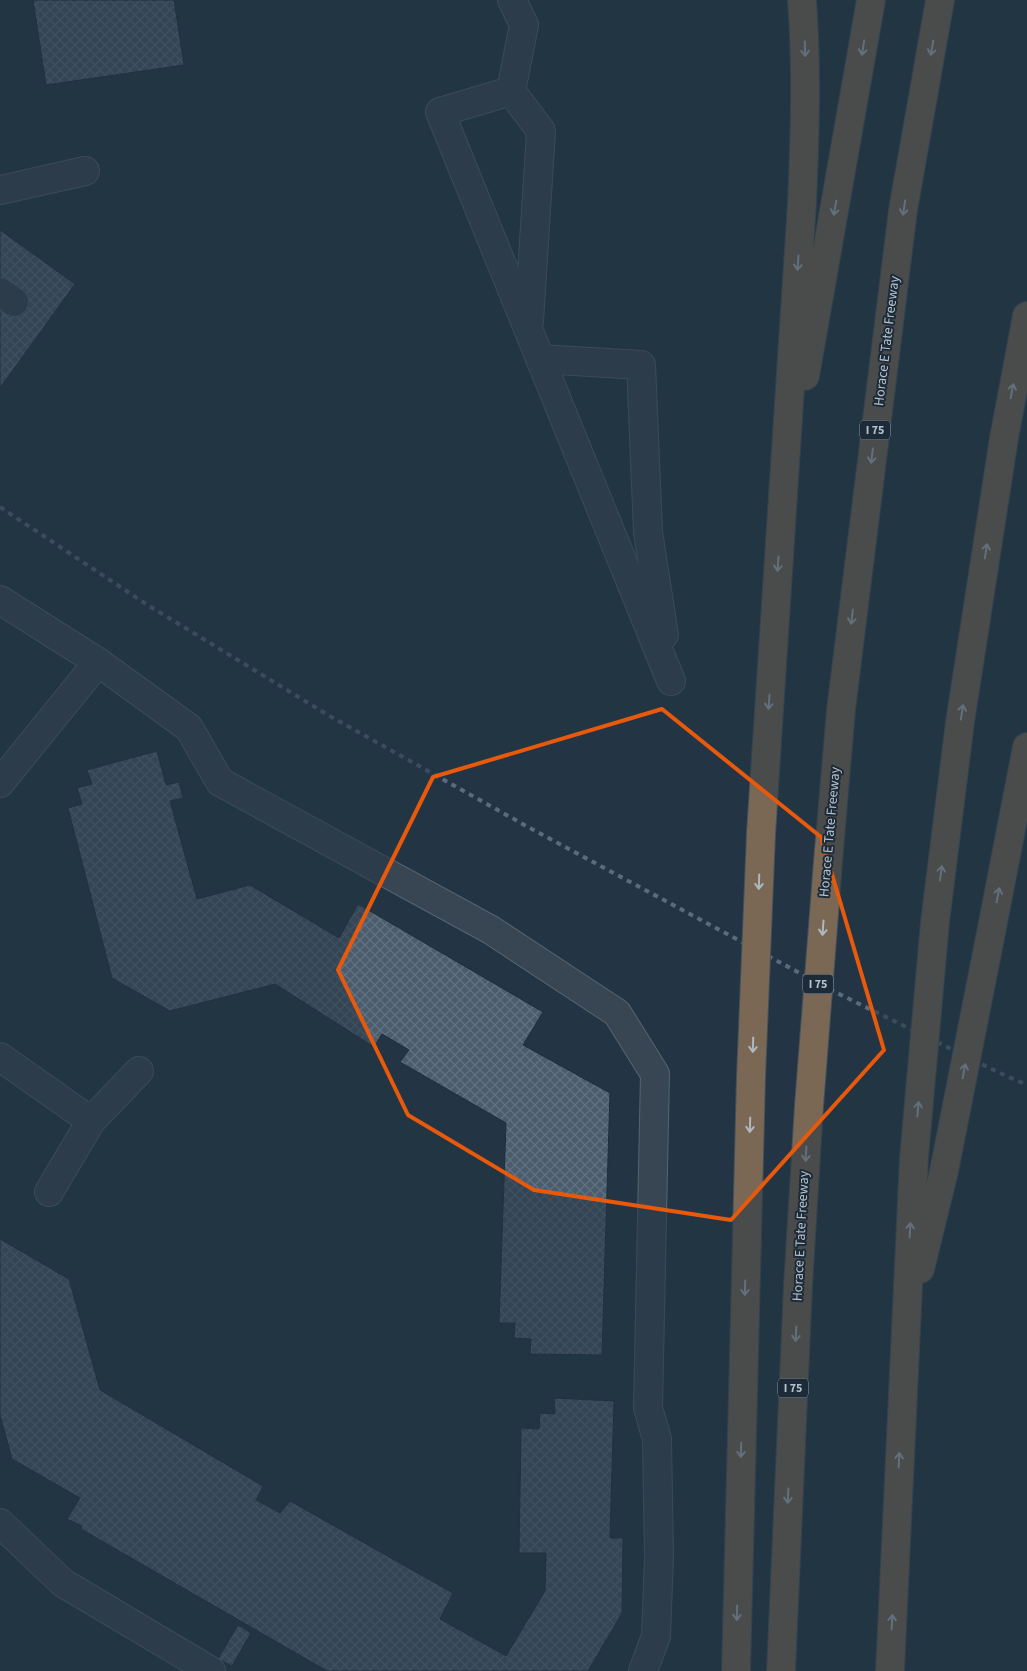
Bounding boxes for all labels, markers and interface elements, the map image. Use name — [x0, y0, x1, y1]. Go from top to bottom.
one-way arrow — [801, 40, 810, 56]
one-way arrow — [858, 40, 868, 56]
one-way arrow — [926, 40, 936, 56]
one-way arrow — [830, 200, 840, 216]
one-way arrow — [898, 200, 908, 216]
one-way arrow — [793, 255, 803, 271]
street label: Horace E Tate Freeway — [869, 274, 905, 407]
one-way arrow — [1008, 383, 1018, 399]
road number: I 75 — [860, 420, 890, 440]
one-way arrow — [867, 448, 877, 464]
one-way arrow — [981, 544, 991, 560]
one-way arrow — [773, 555, 782, 571]
one-way arrow — [847, 609, 857, 625]
one-way arrow — [764, 694, 774, 710]
one-way arrow — [957, 704, 967, 720]
street label: Horace E Tate Freeway — [814, 766, 846, 898]
one-way arrow — [936, 866, 946, 882]
one-way arrow — [754, 874, 763, 890]
one-way arrow — [994, 887, 1003, 903]
one-way arrow — [818, 920, 827, 936]
road number: I 75 — [803, 974, 833, 994]
one-way arrow — [748, 1036, 757, 1052]
one-way arrow — [959, 1064, 969, 1080]
one-way arrow — [913, 1102, 923, 1118]
one-way arrow — [745, 1117, 755, 1133]
one-way arrow — [801, 1146, 811, 1162]
street label: Horace E Tate Freeway — [788, 1170, 814, 1302]
one-way arrow — [905, 1222, 914, 1238]
one-way arrow — [741, 1280, 750, 1296]
one-way arrow — [791, 1326, 800, 1342]
road number: I 75 — [778, 1379, 808, 1398]
one-way arrow — [736, 1442, 746, 1458]
one-way arrow — [894, 1452, 904, 1468]
one-way arrow — [784, 1488, 793, 1504]
one-way arrow — [732, 1604, 742, 1621]
one-way arrow — [887, 1615, 897, 1631]

